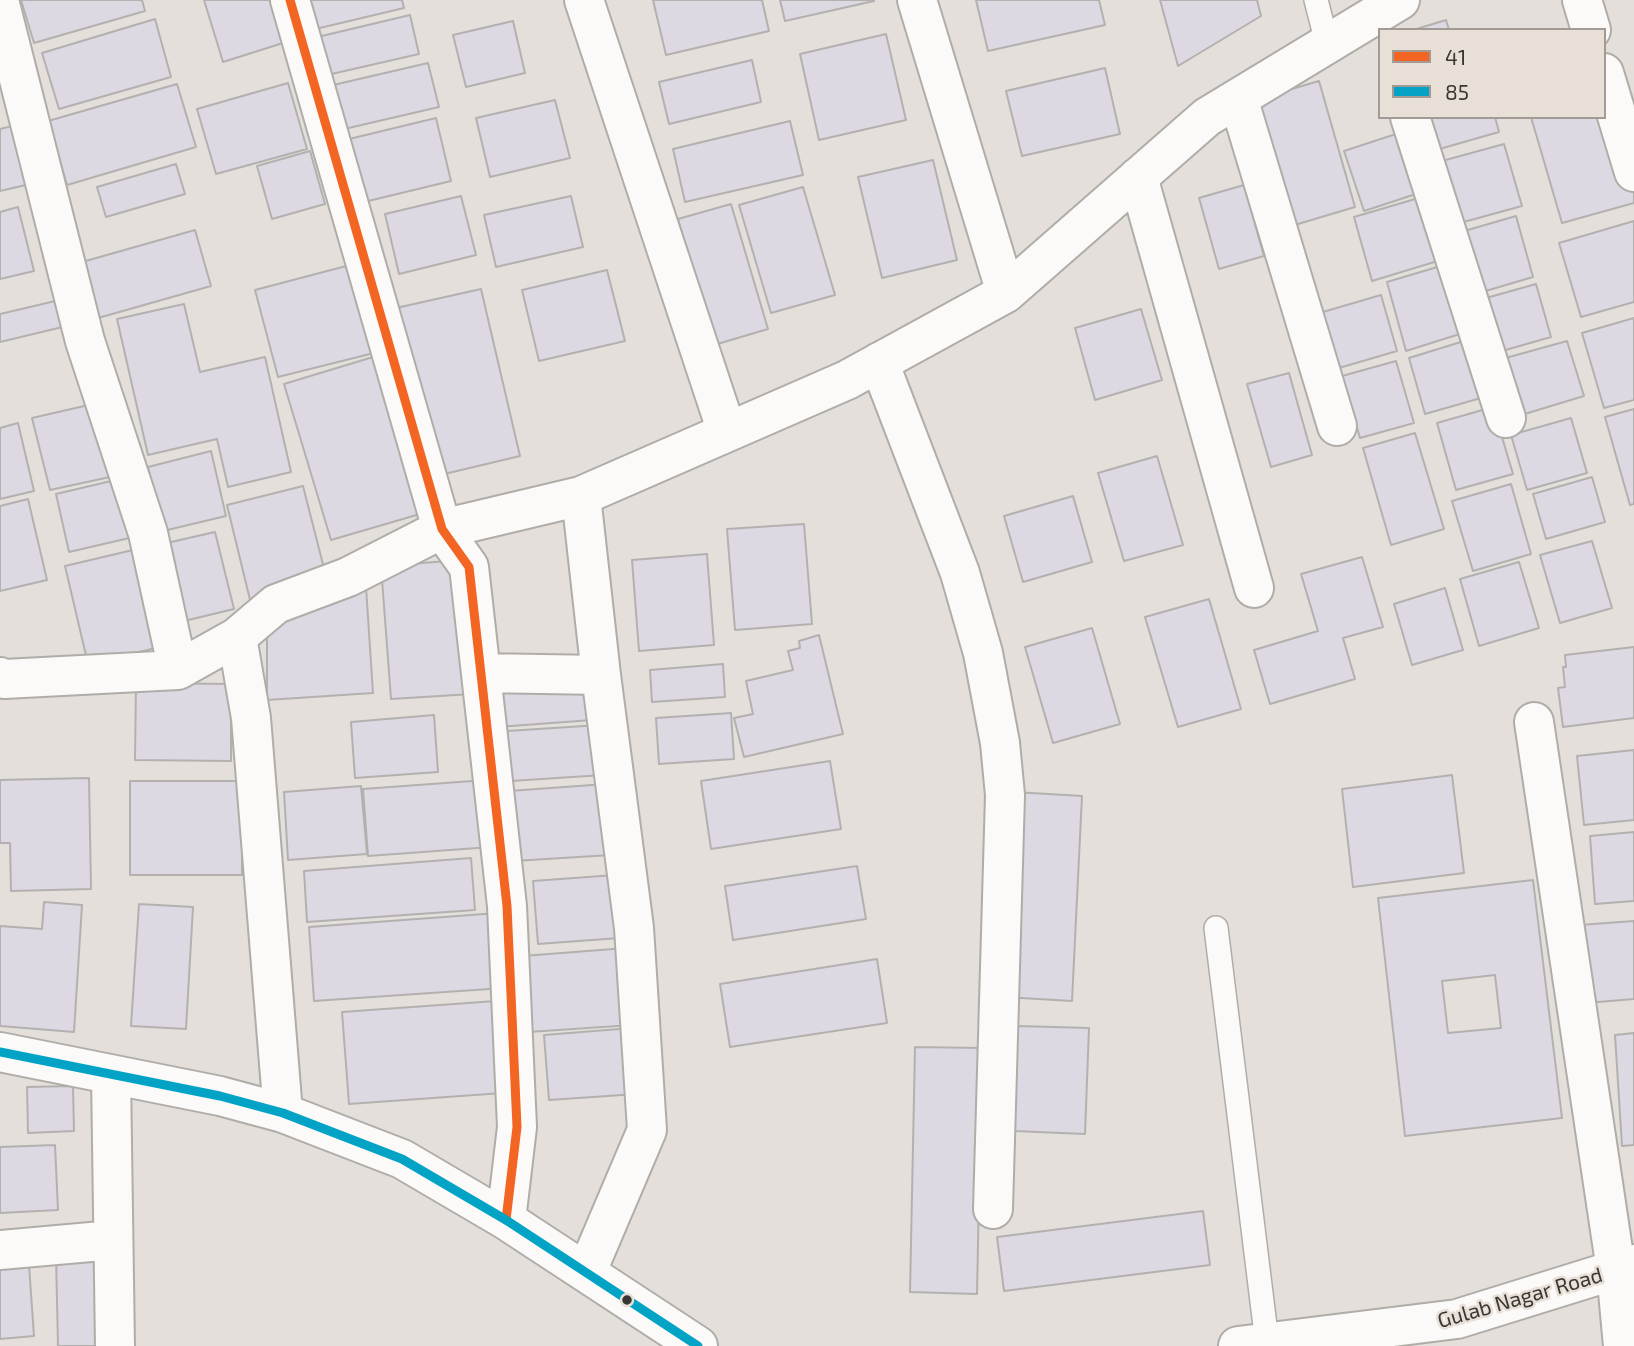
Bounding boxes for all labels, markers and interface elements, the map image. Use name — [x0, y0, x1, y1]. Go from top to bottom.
legend — [1378, 28, 1606, 119]
text: 41 — [1445, 44, 1466, 69]
text: 85 — [1445, 79, 1469, 104]
street label: Gulab Nagar Road — [1435, 1262, 1605, 1334]
unlabelled marker — [620, 1293, 634, 1307]

